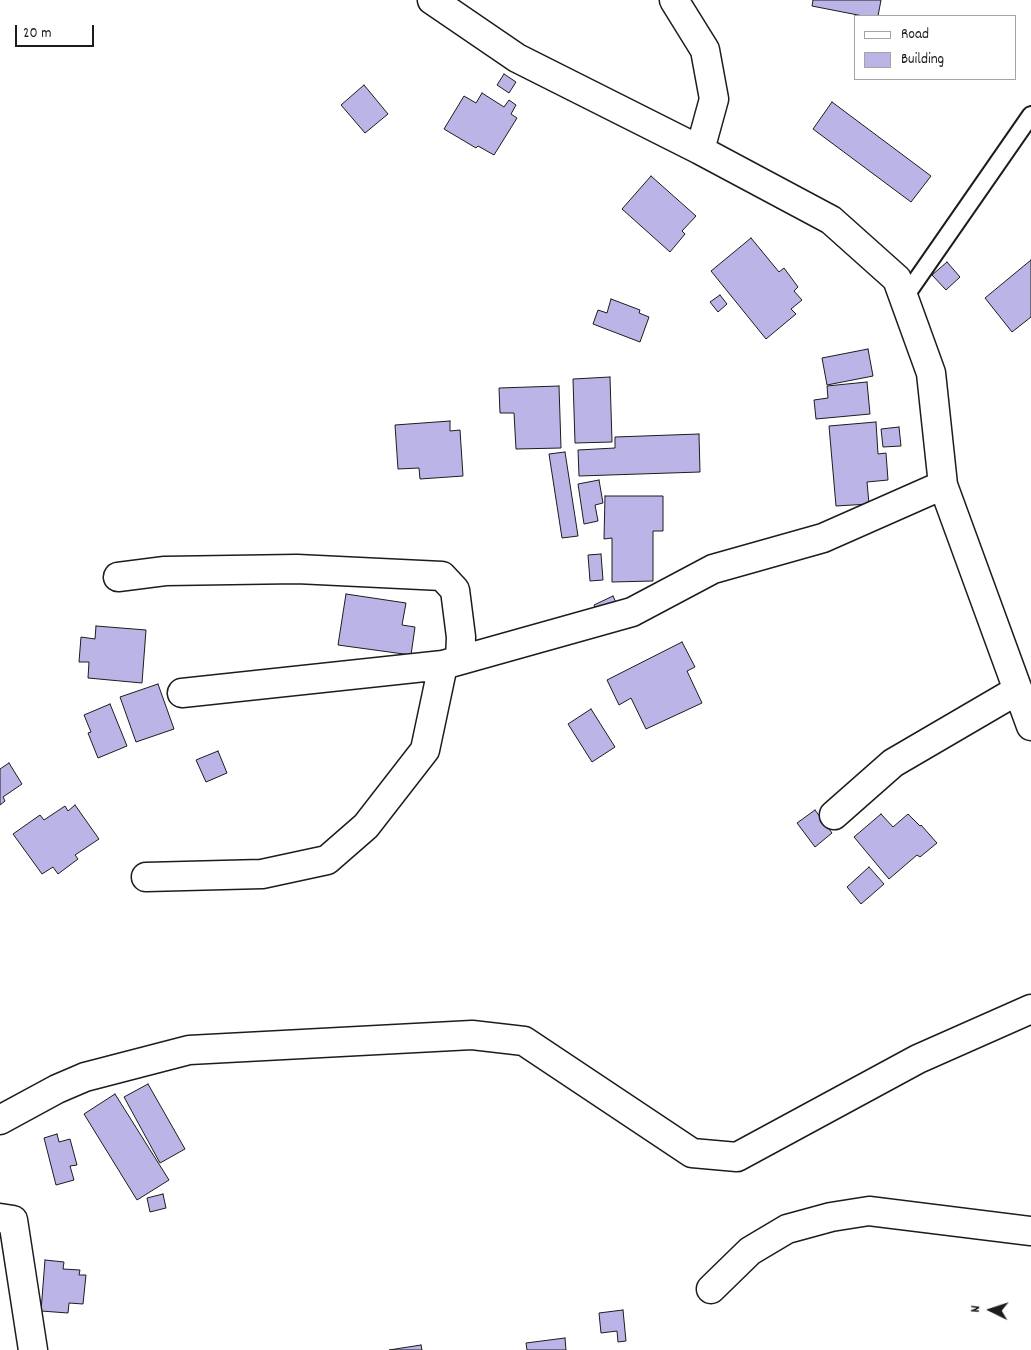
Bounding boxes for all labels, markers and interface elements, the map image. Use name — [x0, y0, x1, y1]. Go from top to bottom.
scale bar — [18, 15, 96, 47]
legend — [854, 15, 1016, 80]
text: 20 m — [23, 23, 51, 45]
text: Road — [901, 24, 929, 46]
text: Building — [901, 49, 944, 71]
north arrow — [966, 1285, 1016, 1335]
text: N — [966, 1305, 986, 1313]

